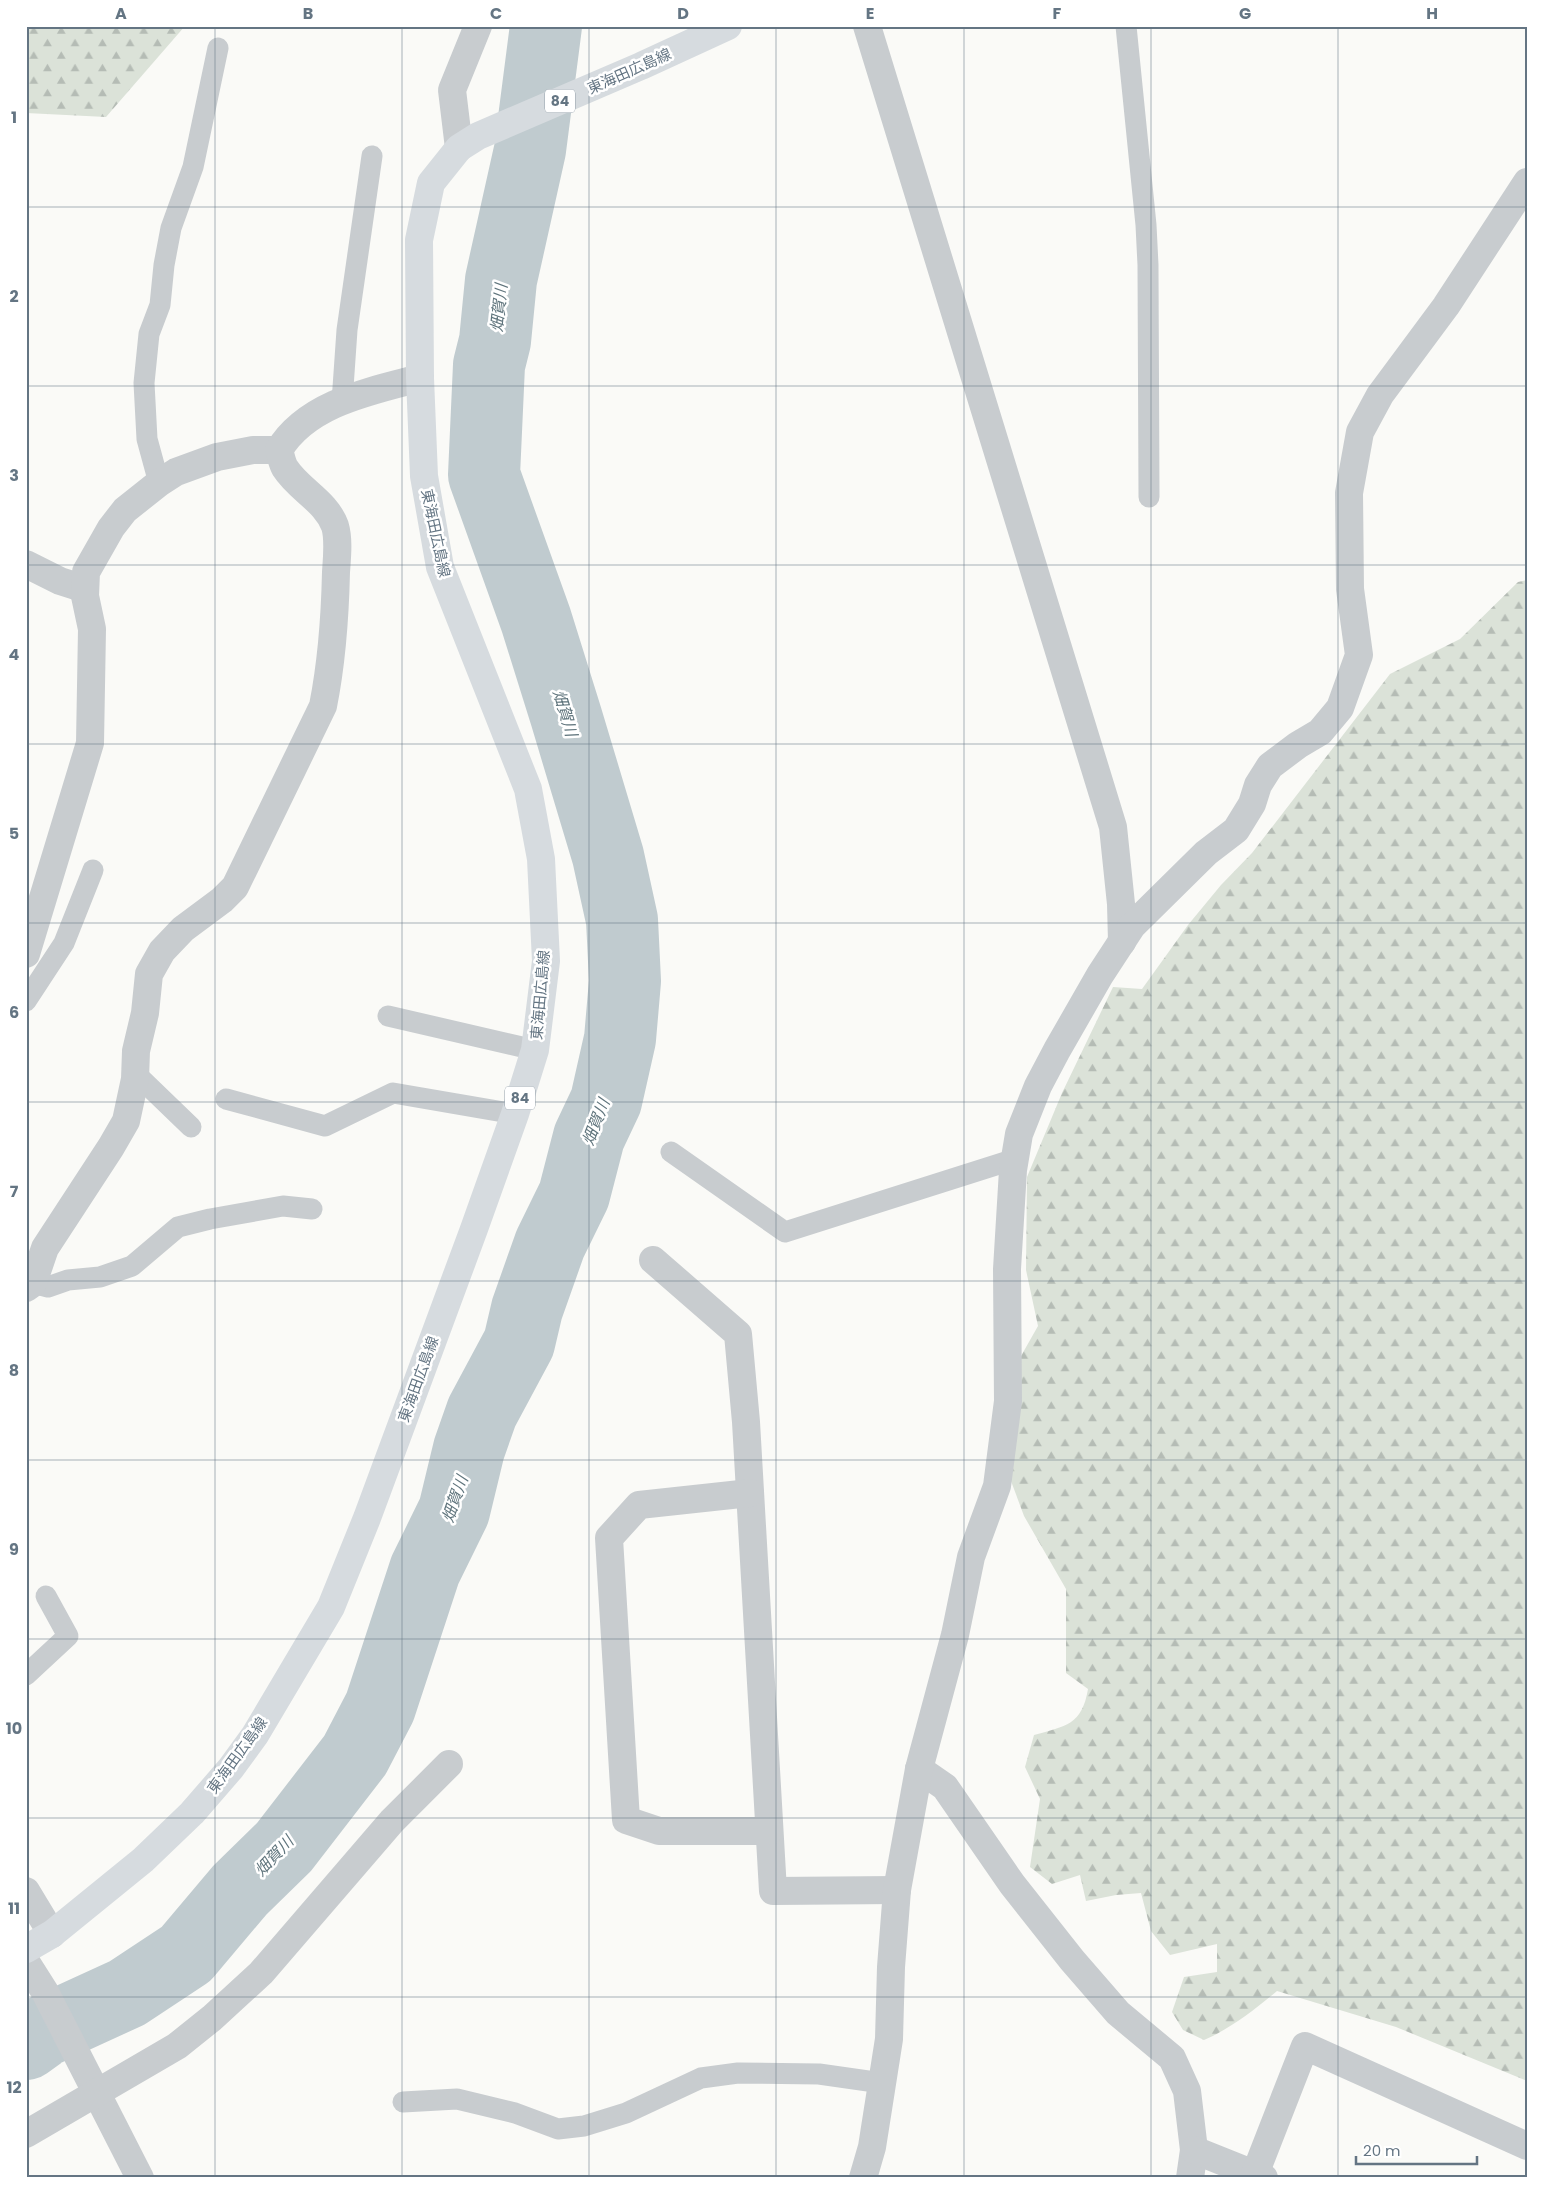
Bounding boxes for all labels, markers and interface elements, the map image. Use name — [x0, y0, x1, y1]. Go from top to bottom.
text: A — [115, 2, 127, 25]
text: B — [303, 2, 313, 25]
text: C — [490, 2, 502, 25]
text: D — [677, 2, 689, 25]
text: E — [866, 2, 874, 25]
text: F — [1053, 2, 1062, 25]
text: G — [1239, 2, 1251, 25]
text: H — [1426, 2, 1438, 25]
street label: 東海田広島線 — [584, 43, 674, 99]
road number: 84 — [545, 90, 575, 112]
text: 1 — [11, 106, 17, 129]
water label: 畑賀川 — [485, 281, 513, 333]
text: 2 — [9, 285, 19, 308]
text: 3 — [9, 464, 19, 487]
street label: 東海田広島線 — [416, 487, 456, 579]
text: 4 — [9, 643, 20, 666]
water label: 畑賀川 — [547, 687, 584, 741]
text: 5 — [9, 822, 19, 845]
street label: 東海田広島線 — [526, 949, 554, 1041]
text: 6 — [9, 1001, 19, 1024]
road number: 84 — [505, 1086, 535, 1110]
water label: 畑賀川 — [577, 1094, 616, 1149]
text: 7 — [10, 1180, 19, 1203]
street label: 東海田広島線 — [393, 1333, 443, 1425]
text: 8 — [9, 1359, 19, 1382]
water label: 畑賀川 — [436, 1471, 474, 1525]
text: 9 — [9, 1538, 19, 1561]
street label: 東海田広島線 — [202, 1712, 272, 1798]
text: 10 — [6, 1717, 22, 1740]
water label: 畑賀川 — [249, 1829, 300, 1881]
text: 11 — [8, 1897, 20, 1920]
text: 12 — [6, 2076, 22, 2099]
scale bar — [1356, 2134, 1477, 2166]
text: 20 m — [1363, 2140, 1401, 2161]

